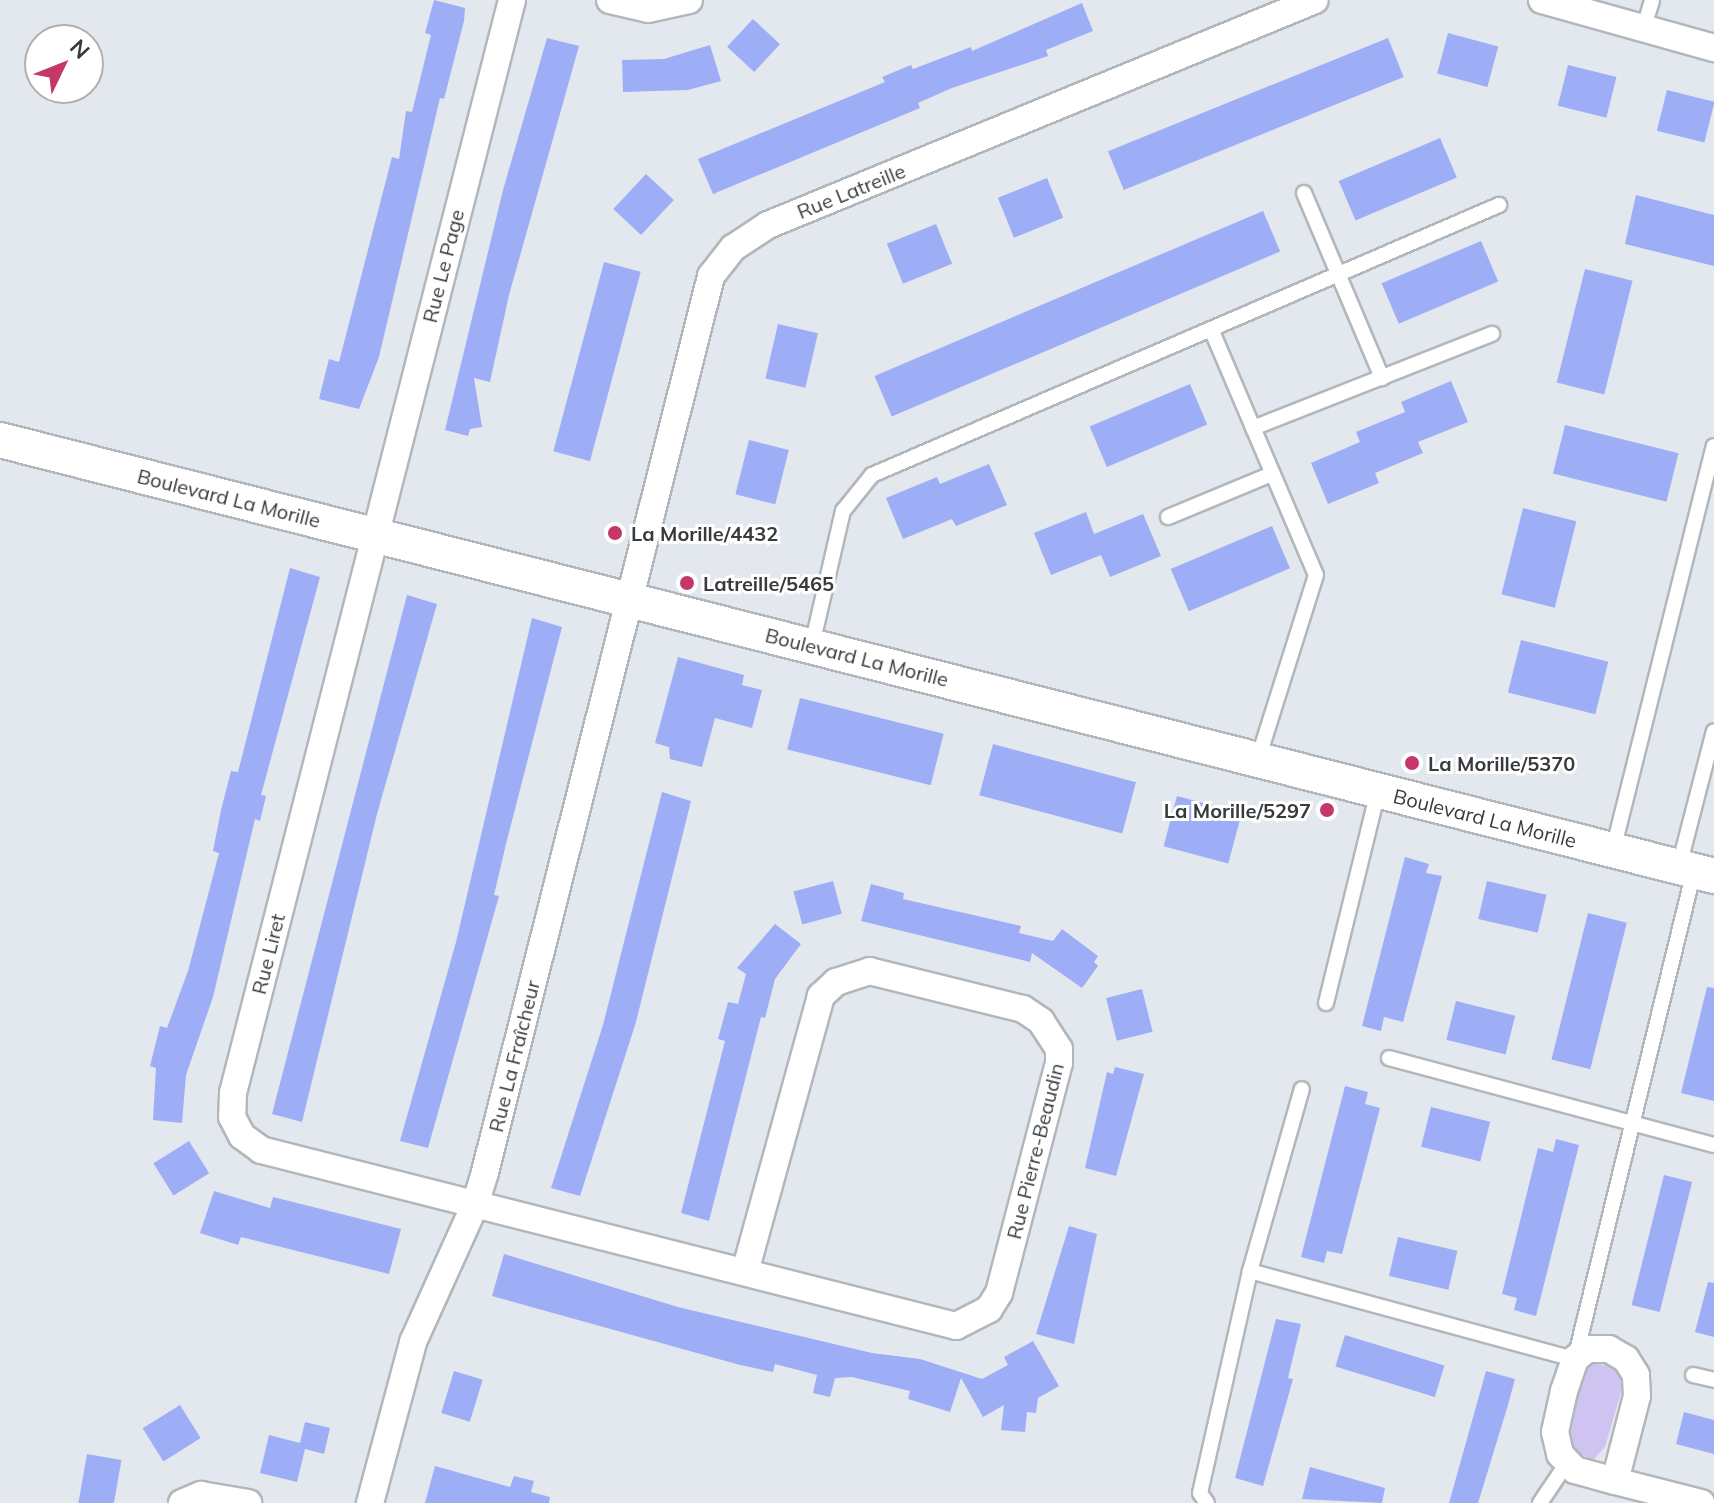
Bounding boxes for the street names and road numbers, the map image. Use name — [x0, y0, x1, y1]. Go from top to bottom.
street label: Rue Latreille — [793, 158, 909, 224]
street label: Rue Le Page — [417, 207, 469, 325]
street label: Boulevard La Morille — [135, 464, 323, 532]
street label: Boulevard La Morille — [763, 623, 951, 691]
street label: Boulevard La Morille — [1391, 784, 1579, 852]
street label: Rue Liret — [246, 911, 290, 997]
street label: Rue La Fraîcheur — [484, 977, 544, 1135]
street label: Rue Pierre-Beaudin — [1001, 1060, 1069, 1242]

